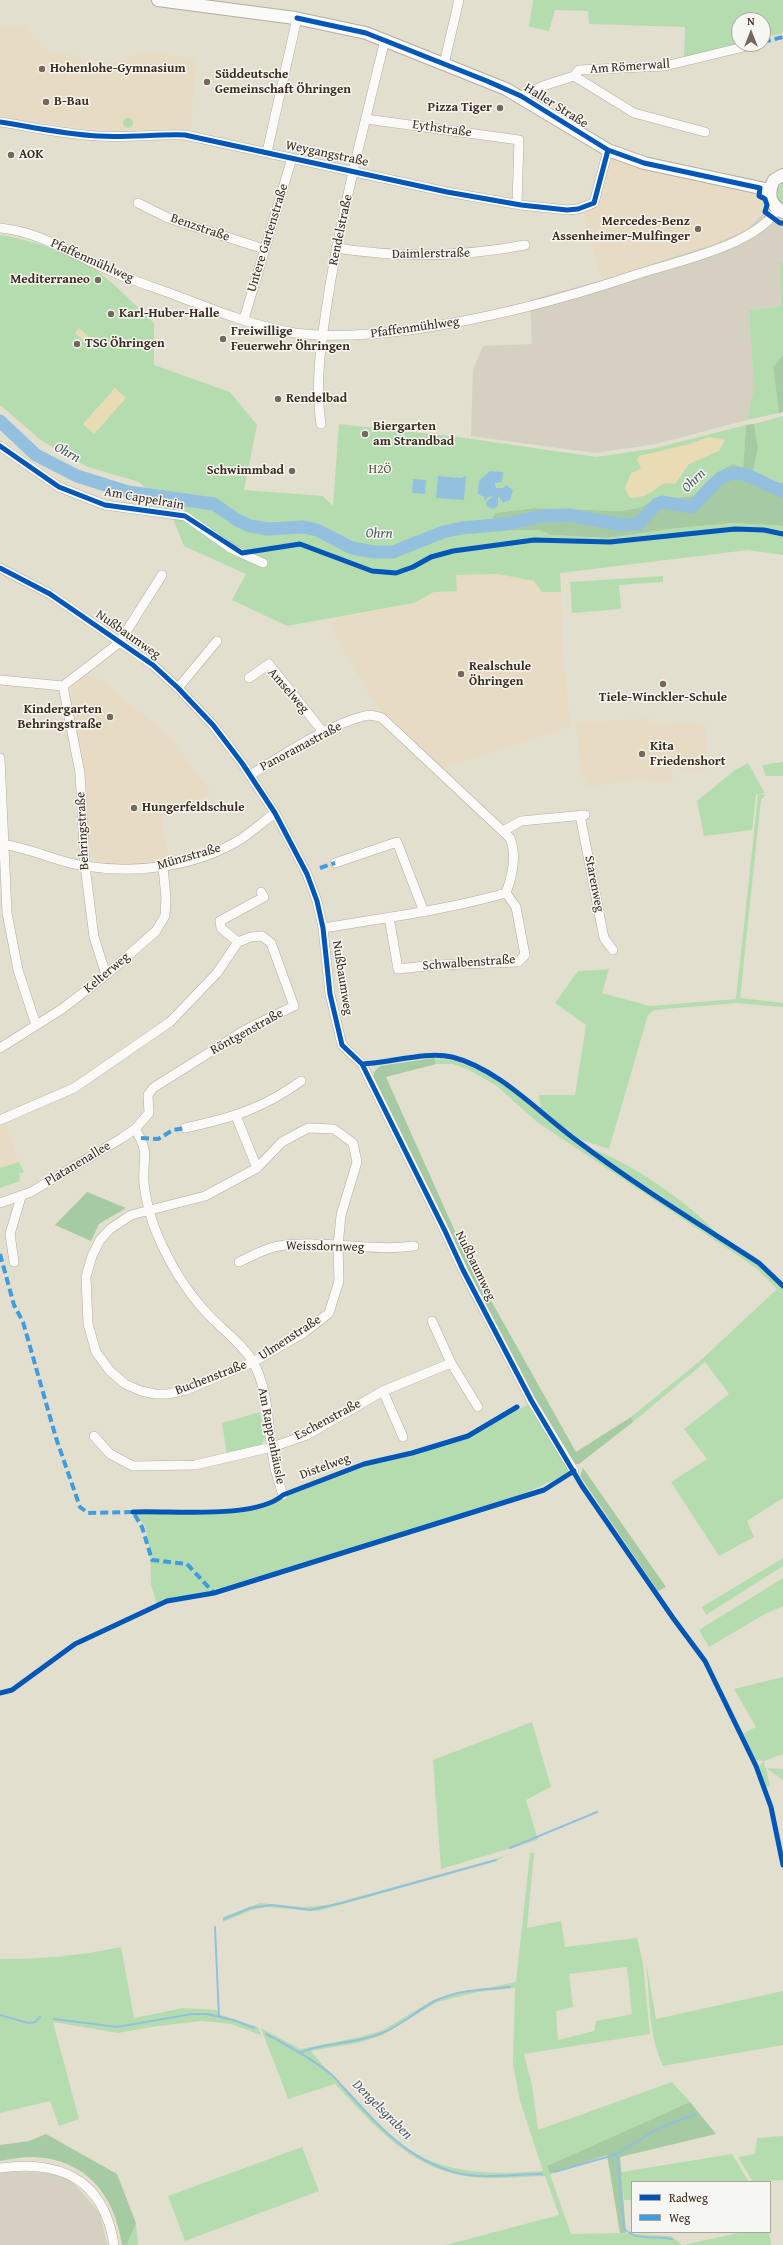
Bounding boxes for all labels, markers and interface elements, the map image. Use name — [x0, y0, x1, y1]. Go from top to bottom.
north arrow — [731, 12, 771, 52]
text: N — [747, 13, 755, 29]
street label: Am Römerwall — [590, 56, 670, 78]
place label: Hohenlohe-Gymnasium — [50, 61, 186, 77]
marker: Hohenlohe-Gymnasium — [37, 64, 47, 74]
place label: Süddeutsche Gemeinschaft Öhringen — [215, 67, 351, 98]
marker: Süddeutsche Gemeinschaft Öhringen — [202, 77, 212, 87]
street label: Haller Straße — [521, 80, 591, 132]
place label: B-Bau — [54, 94, 89, 110]
marker: B-Bau — [41, 97, 51, 107]
place label: Pizza Tiger — [428, 100, 492, 116]
marker: Pizza Tiger — [495, 103, 505, 113]
street label: Eythstraße — [411, 117, 473, 141]
street label: Weygangstraße — [284, 138, 370, 170]
place label: AOK — [19, 147, 44, 163]
marker: AOK — [6, 150, 16, 160]
street label: Untere Gartenstraße — [244, 182, 292, 294]
street label: Rendelstraße — [326, 193, 356, 267]
street label: Benzstraße — [168, 211, 232, 245]
place label: Mercedes-Benz Assenheimer-Mulfinger — [552, 214, 690, 245]
marker: Mercedes-Benz Assenheimer-Mulfinger — [693, 224, 703, 234]
street label: Pfaffenmühlweg — [48, 236, 136, 286]
street label: Daimlerstraße — [392, 246, 470, 262]
place label: Mediterraneo — [10, 272, 90, 288]
marker: Mediterraneo — [93, 275, 103, 285]
place label: Karl-Huber-Halle — [119, 306, 219, 322]
marker: Karl-Huber-Halle — [106, 309, 116, 319]
street label: Pfaffenmühlweg — [370, 314, 460, 342]
place label: Freiwillige Feuerwehr Öhringen — [231, 324, 350, 355]
marker: Freiwillige Feuerwehr Öhringen — [218, 334, 228, 344]
place label: TSG Öhringen — [85, 336, 165, 352]
marker: TSG Öhringen — [72, 339, 82, 349]
place label: Rendelbad — [286, 391, 347, 407]
marker: Rendelbad — [273, 394, 283, 404]
place label: Biergarten am Strandbad — [373, 419, 454, 450]
marker: Biergarten am Strandbad — [360, 429, 370, 439]
water label: Ohrn — [51, 439, 83, 467]
park label: H2Ö — [369, 462, 391, 478]
place label: Schwimmbad — [207, 463, 284, 479]
marker: Schwimmbad — [287, 466, 297, 476]
water label: Ohrn — [678, 466, 710, 496]
street label: Am Cappelrain — [103, 484, 185, 514]
water label: Ohrn — [365, 525, 393, 543]
street label: Nußbaumweg — [93, 607, 163, 663]
place label: Realschule Öhringen — [469, 659, 531, 690]
street label: Amselweg — [264, 665, 312, 717]
marker: Realschule Öhringen — [456, 669, 466, 679]
marker: Tiele-Winckler-Schule — [658, 679, 668, 689]
place label: Tiele-Winckler-Schule — [599, 690, 727, 706]
place label: Kindergarten Behringstraße — [18, 702, 102, 733]
marker: Kindergarten Behringstraße — [105, 712, 115, 722]
street label: Panoramastraße — [258, 719, 344, 775]
place label: Kita Friedenshort — [650, 739, 726, 770]
marker: Kita Friedenshort — [637, 749, 647, 759]
street label: Behringstraße — [73, 791, 93, 871]
place label: Hungerfeldschule — [142, 800, 245, 816]
marker: Hungerfeldschule — [129, 803, 139, 813]
street label: Münzstraße — [155, 840, 223, 874]
street label: Starenweg — [581, 854, 607, 914]
street label: Nußbaumweg — [328, 940, 356, 1016]
street label: Kelterweg — [81, 949, 133, 997]
street label: Schwalbenstraße — [422, 952, 516, 974]
street label: Röntgenstraße — [208, 1006, 286, 1058]
street label: Platanenallee — [42, 1138, 114, 1190]
street label: Nußbaumweg — [452, 1229, 498, 1303]
street label: Weissdornweg — [286, 1239, 364, 1255]
street label: Ulmenstraße — [256, 1312, 324, 1364]
street label: Buchenstraße — [173, 1357, 249, 1399]
street label: Am Rappenhäusle — [254, 1387, 288, 1485]
street label: Eschenstraße — [292, 1396, 364, 1444]
street label: Distelweg — [298, 1451, 352, 1483]
water label: Dengelsgraben — [348, 2076, 416, 2144]
legend — [631, 2181, 771, 2233]
text: Radweg — [669, 2189, 708, 2206]
text: Weg — [669, 2209, 690, 2226]

